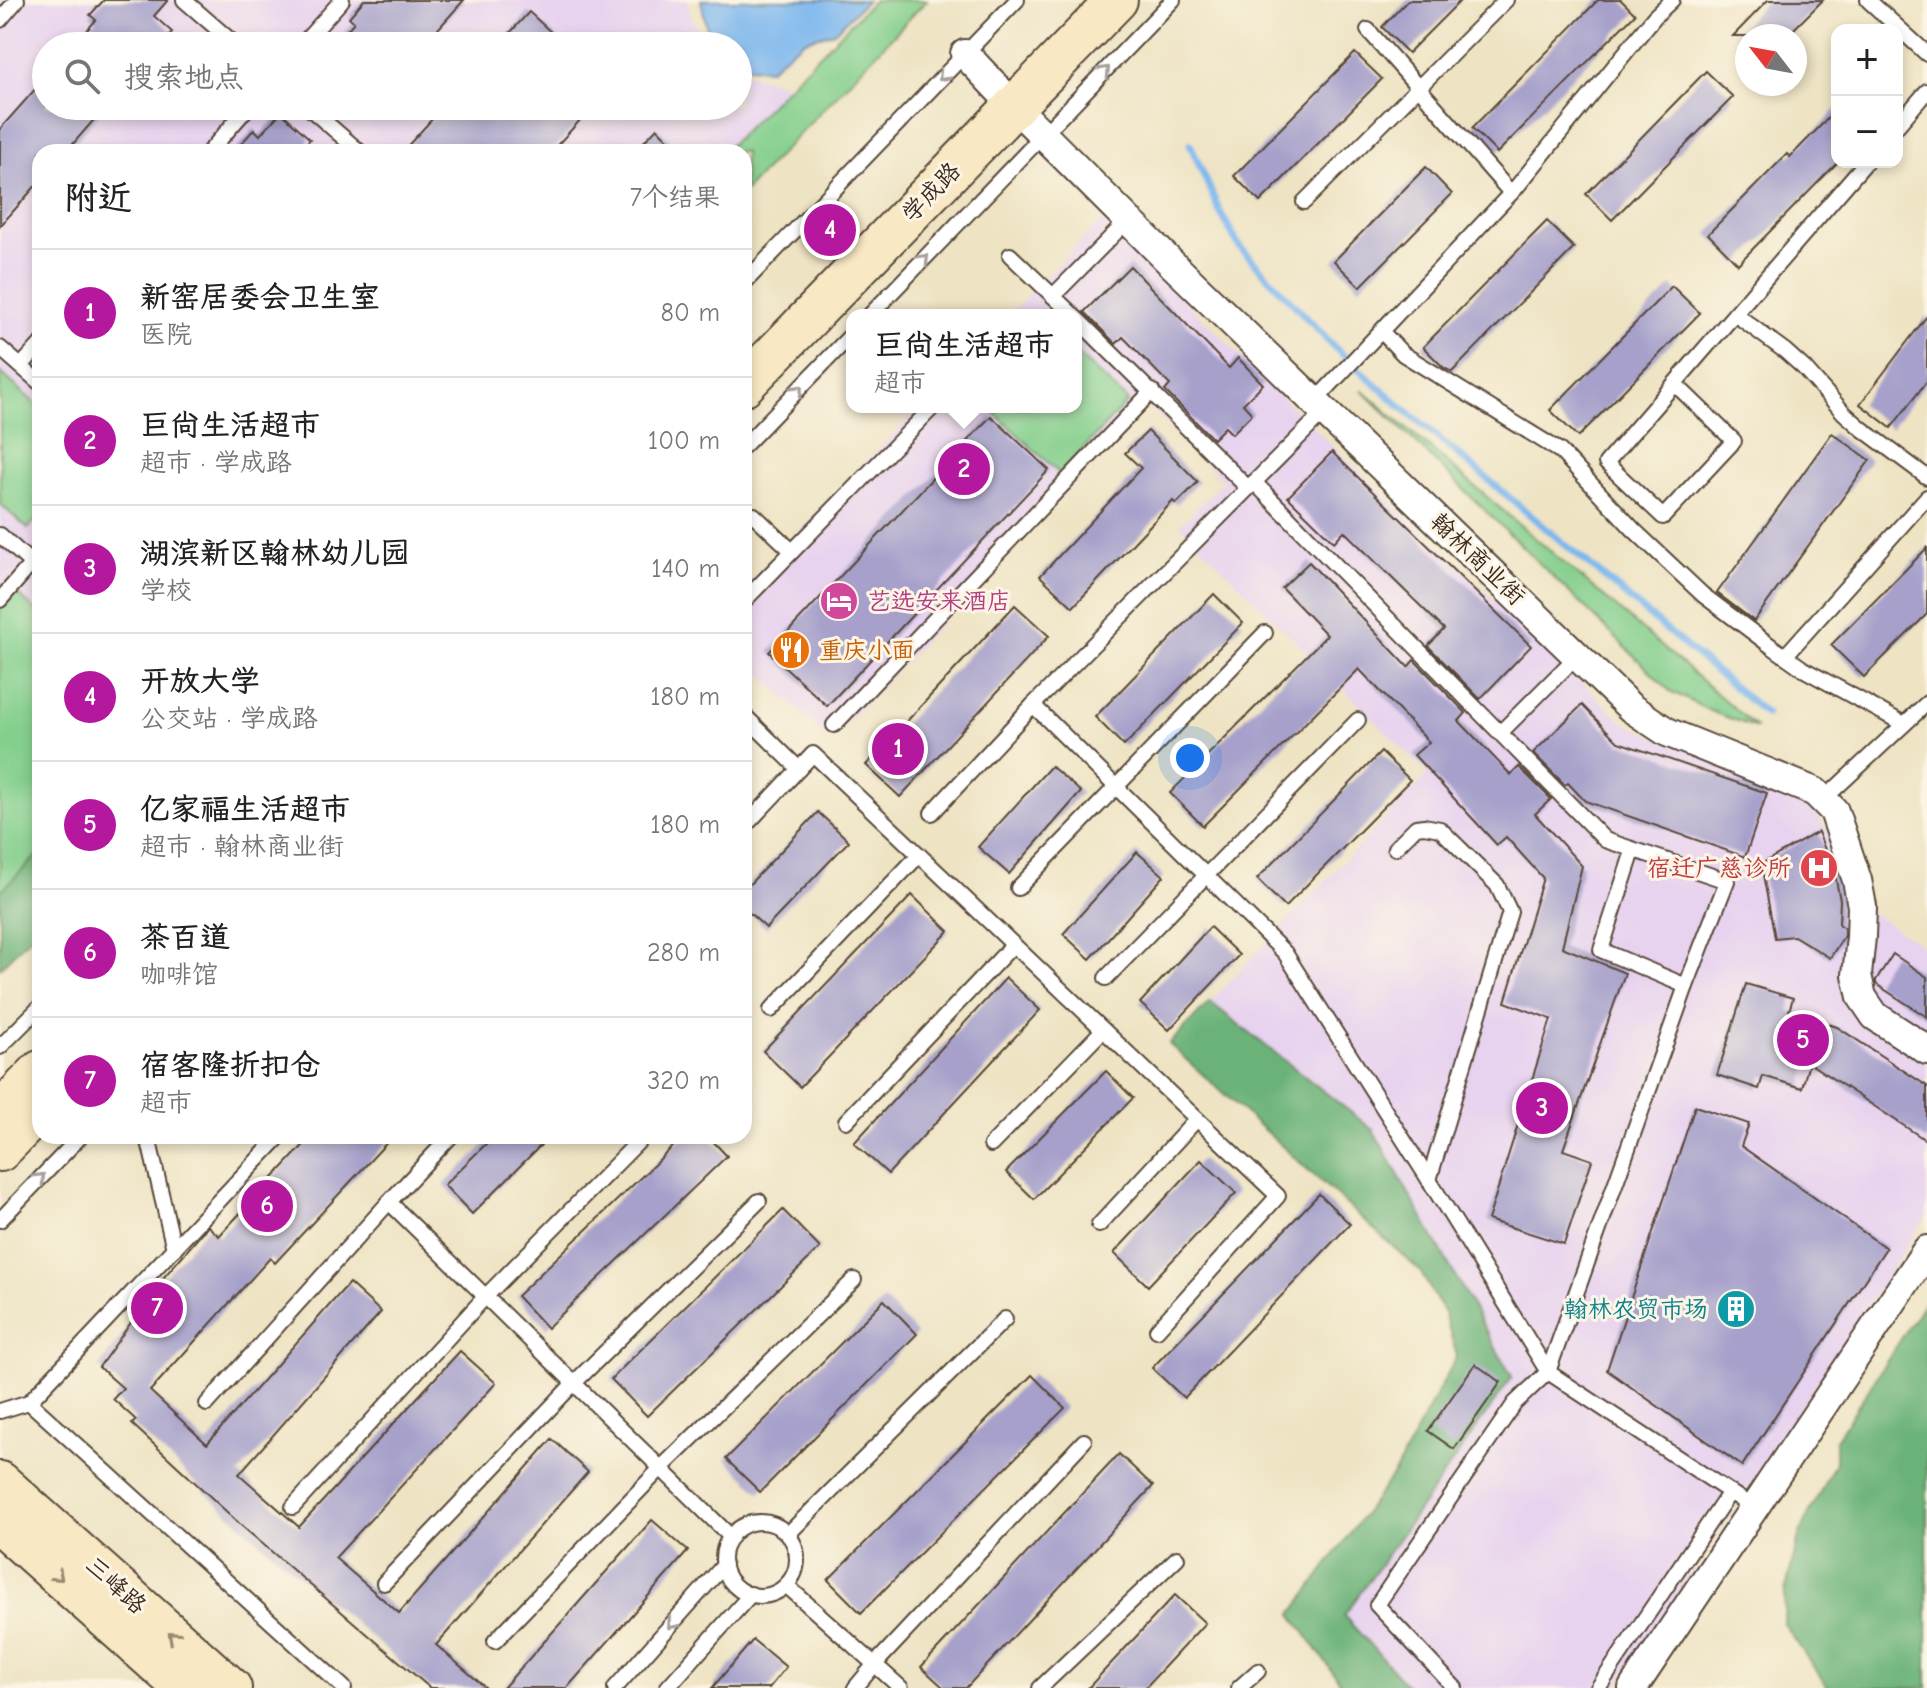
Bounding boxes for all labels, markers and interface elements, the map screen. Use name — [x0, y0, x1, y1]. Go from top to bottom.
north arrow — [1735, 24, 1807, 96]
map controls — [1831, 24, 1903, 168]
button: + — [1831, 24, 1903, 96]
search box — [32, 32, 752, 120]
icon: search — [60, 54, 104, 98]
text: 搜索地点 — [124, 60, 244, 95]
one-way arrow — [1095, 66, 1109, 81]
one-way arrow — [938, 67, 952, 81]
button: − — [1831, 96, 1903, 168]
street label: 学成路 — [896, 156, 966, 228]
text: 附近 — [64, 178, 132, 218]
text: 7个结果 — [630, 183, 720, 213]
pin: 4 — [804, 200, 856, 260]
one-way arrow — [915, 254, 930, 268]
text: 新窑居委会卫生室 — [140, 280, 380, 315]
text: 1 — [85, 298, 95, 328]
text: 80 m — [661, 298, 720, 328]
popup — [846, 309, 1082, 413]
text: 医院 — [140, 320, 192, 350]
text: 巨尚生活超市 — [874, 328, 1054, 363]
text: 超市 — [874, 368, 926, 398]
one-way arrow — [789, 385, 803, 399]
text: 巨尚生活超市 — [140, 408, 320, 443]
text: 2 — [84, 426, 96, 456]
text: 100 m — [648, 426, 720, 456]
pin: 2 — [938, 439, 990, 499]
text: 超市 · 学成路 — [140, 448, 292, 478]
street label: 翰林商业街 — [1425, 507, 1531, 611]
text: 湖滨新区翰林幼儿园 — [140, 536, 410, 571]
text: 3 — [84, 554, 96, 584]
text: 140 m — [651, 554, 720, 584]
text: 学校 — [140, 576, 192, 606]
hotel icon: 艺选安来酒店 — [818, 580, 860, 622]
place label: 艺选安来酒店 — [867, 587, 1011, 615]
restaurant icon: 重庆小面 — [770, 629, 812, 671]
place label: 重庆小面 — [819, 636, 915, 664]
text: 开放大学 — [140, 664, 260, 699]
text: 4 — [84, 682, 96, 712]
text: 180 m — [650, 682, 720, 712]
text: 公交站 · 学成路 — [140, 704, 318, 734]
pin: 1 — [872, 719, 924, 779]
your location — [1170, 738, 1210, 778]
text: 亿家福生活超市 — [140, 792, 350, 827]
text: 5 — [83, 810, 97, 840]
text: 180 m — [650, 810, 720, 840]
text: 超市 · 翰林商业街 — [140, 832, 344, 862]
hospital icon: 宿迁广慈诊所 — [1798, 847, 1840, 889]
place label: 宿迁广慈诊所 — [1647, 854, 1791, 882]
text: 茶百道 — [140, 920, 230, 955]
text: 6 — [83, 938, 97, 968]
text: 280 m — [647, 938, 720, 968]
text: 咖啡馆 — [140, 960, 218, 990]
pin: 5 — [1777, 1010, 1829, 1070]
text: 宿客隆折扣仓 — [140, 1048, 320, 1083]
text: 7 — [84, 1066, 96, 1096]
text: 320 m — [647, 1066, 720, 1096]
pin: 3 — [1516, 1078, 1568, 1138]
text: 超市 — [140, 1088, 192, 1118]
one-way arrow — [31, 1173, 46, 1187]
pin: 6 — [241, 1176, 293, 1236]
pin: 7 — [131, 1278, 183, 1338]
building icon: 翰林农贸市场 — [1715, 1288, 1757, 1330]
place label: 翰林农贸市场 — [1564, 1295, 1708, 1323]
street label: 三峰路 — [80, 1551, 152, 1619]
one-way arrow — [49, 1566, 64, 1580]
one-way arrow — [667, 1614, 682, 1629]
one-way arrow — [167, 1631, 182, 1646]

